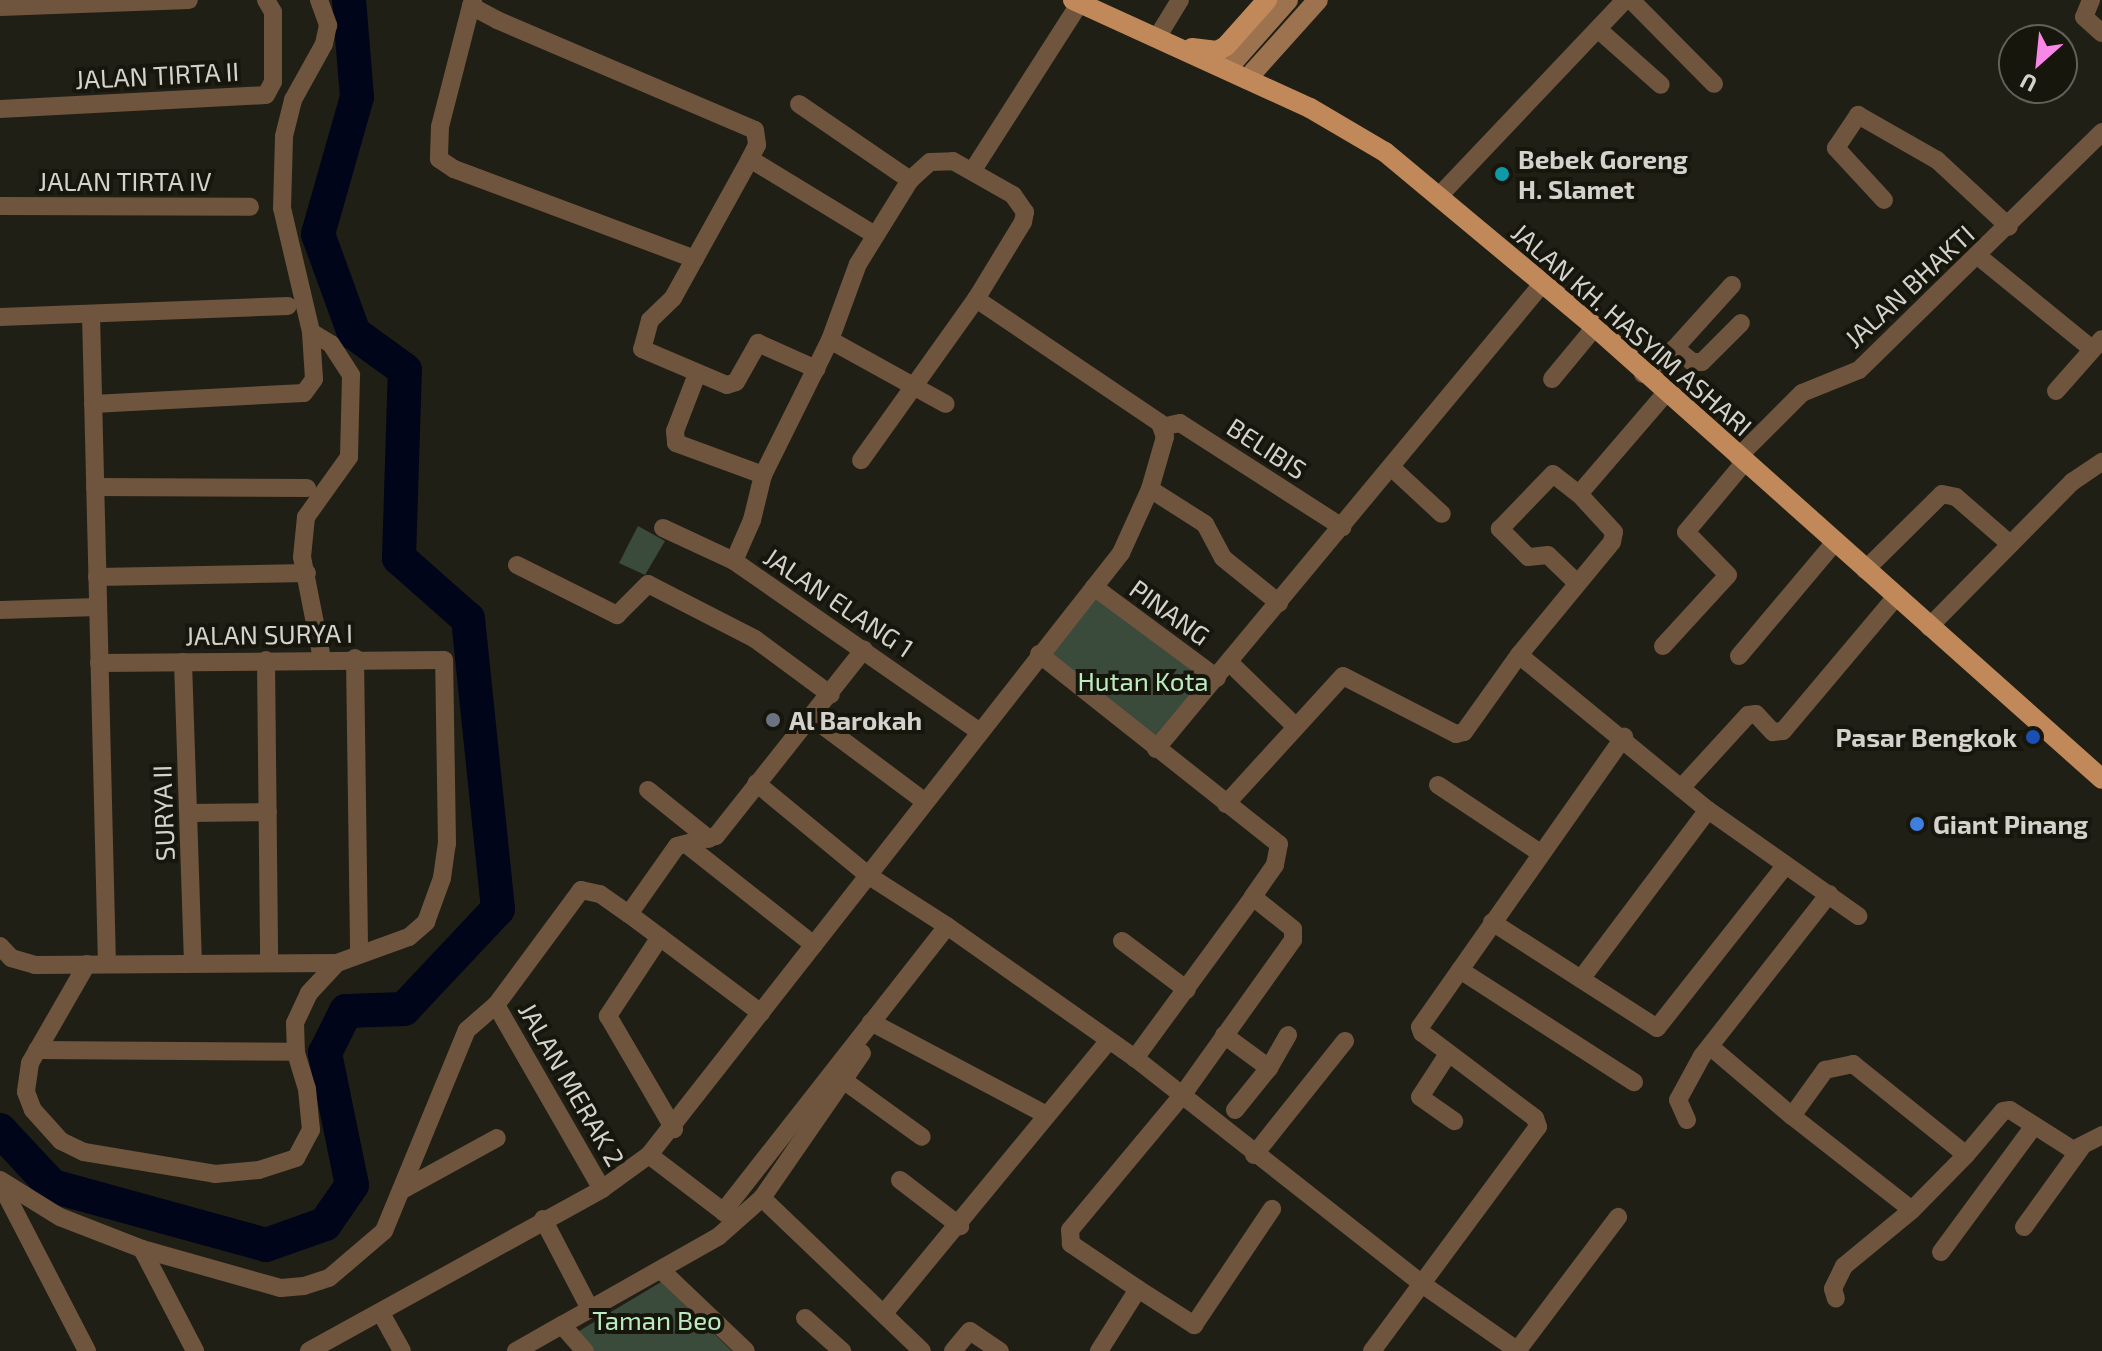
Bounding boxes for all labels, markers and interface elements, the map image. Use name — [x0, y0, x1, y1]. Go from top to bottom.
north arrow — [1998, 24, 2078, 104]
street label: JALAN TIRTA II — [74, 55, 240, 95]
text: U — [2015, 69, 2041, 99]
place label: Bebek Goreng H. Slamet — [1518, 143, 1688, 204]
street label: JALAN TIRTA IV — [38, 165, 212, 197]
marker: Bebek Goreng H. Slamet — [1493, 165, 1511, 183]
street label: JALAN KH. HASYIM ASHARI — [1505, 216, 1759, 442]
street label: JALAN BHAKTI — [1838, 218, 1980, 354]
street label: BELIBIS — [1221, 411, 1313, 485]
street label: JALAN ELANG 1 — [758, 541, 920, 663]
street label: PINANG — [1124, 573, 1216, 651]
street label: JALAN SURYA I — [184, 617, 354, 651]
park label: Hutan Kota — [1077, 665, 1209, 697]
place label: Al Barokah — [789, 704, 923, 736]
marker: Al Barokah — [764, 711, 782, 729]
place label: Pasar Bengkok — [1835, 721, 2017, 753]
marker: Pasar Bengkok — [2024, 728, 2042, 746]
street label: SURYA II — [146, 764, 180, 862]
place label: Giant Pinang — [1933, 808, 2088, 840]
marker: Giant Pinang — [1908, 815, 1926, 833]
street label: JALAN MERAK 2 — [512, 997, 632, 1171]
park label: Taman Beo — [592, 1304, 722, 1336]

